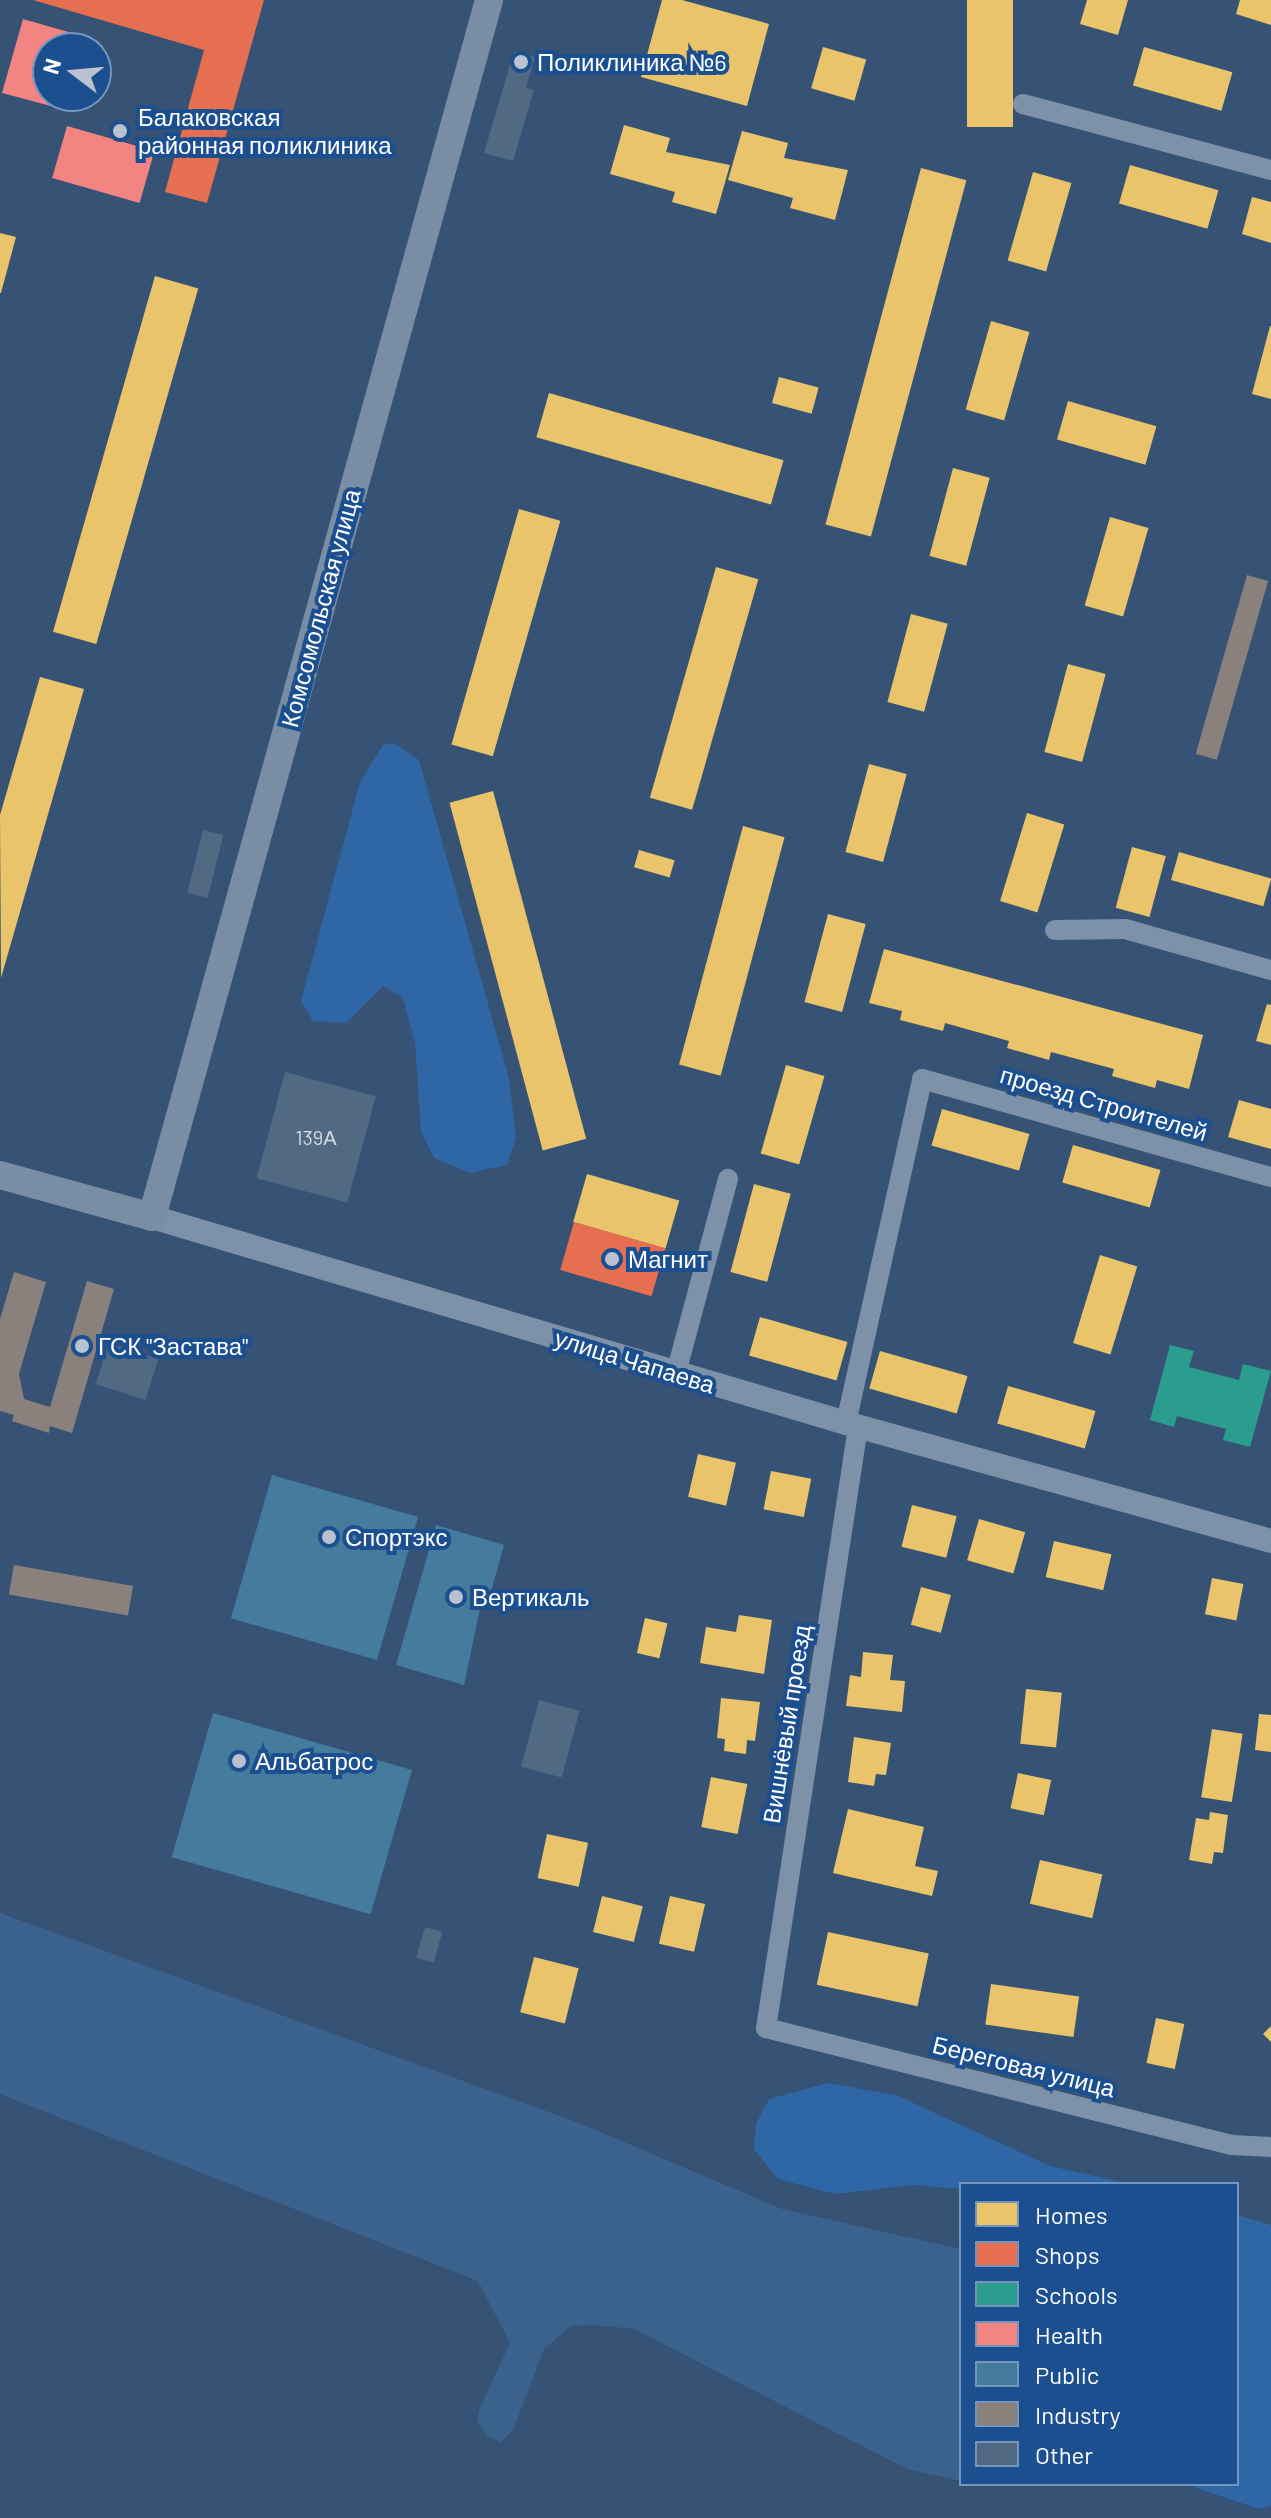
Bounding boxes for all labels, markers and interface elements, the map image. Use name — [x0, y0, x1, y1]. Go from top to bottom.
north arrow — [32, 32, 112, 112]
place label: Поликлиника №6 — [537, 48, 727, 76]
marker: Поликлиника №6 — [512, 53, 530, 71]
text: N — [36, 55, 65, 77]
place label: Балаковская районная поликлиника — [138, 103, 392, 159]
marker: Балаковская районная поликлиника — [109, 120, 131, 142]
street label: Комсомольская улица — [274, 486, 366, 730]
street label: проезд Строителей — [997, 1060, 1211, 1146]
house number: 139А — [295, 1125, 337, 1149]
place label: Магнит — [628, 1245, 708, 1273]
marker: Магнит — [603, 1250, 621, 1268]
street label: улица Чапаева — [552, 1323, 718, 1399]
place label: ГСК "Застава" — [98, 1332, 248, 1360]
marker: ГСК "Застава" — [73, 1337, 91, 1355]
place label: Спортэкс — [345, 1523, 448, 1551]
marker: Спортэкс — [320, 1528, 338, 1546]
place label: Вертикаль — [472, 1583, 589, 1611]
marker: Вертикаль — [447, 1588, 465, 1606]
street label: Вишнёвый проезд — [756, 1623, 816, 1825]
place label: Альбатрос — [255, 1747, 373, 1775]
marker: Альбатрос — [230, 1752, 248, 1770]
street label: Береговая улица — [930, 2029, 1118, 2103]
legend — [959, 2182, 1239, 2486]
text: Homes — [1035, 2200, 1108, 2229]
text: Shops — [1035, 2240, 1100, 2269]
text: Schools — [1035, 2280, 1118, 2309]
text: Health — [1035, 2320, 1103, 2349]
text: Public — [1035, 2360, 1099, 2389]
text: Industry — [1035, 2400, 1121, 2429]
text: Other — [1035, 2440, 1093, 2469]

